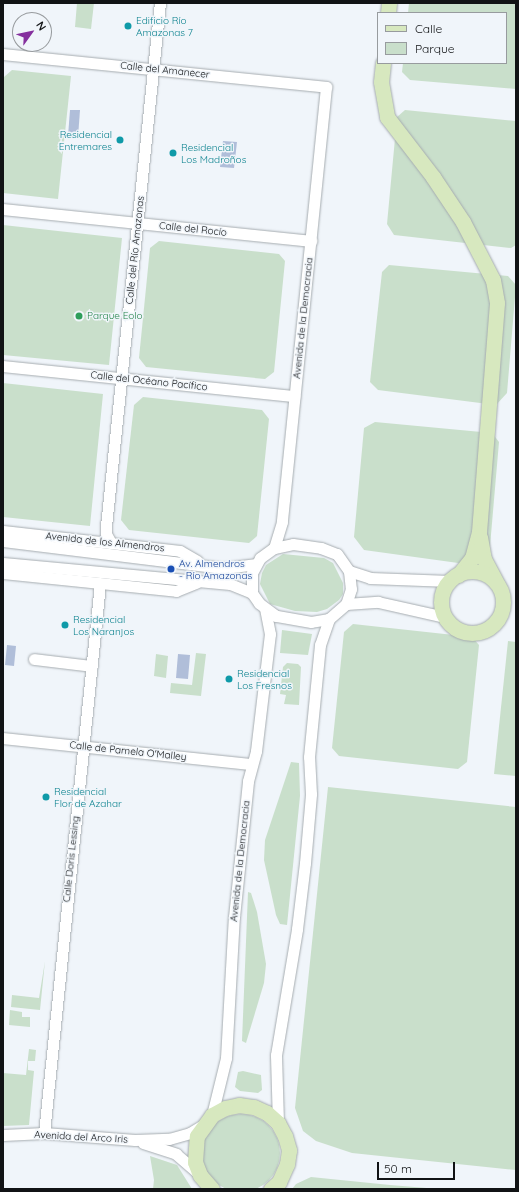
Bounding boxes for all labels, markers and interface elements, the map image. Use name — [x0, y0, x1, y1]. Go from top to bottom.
north arrow — [12, 12, 52, 52]
legend — [377, 12, 507, 64]
place label: Edificio Río Amazonas 7 — [136, 14, 193, 38]
text: N — [33, 19, 49, 33]
marker: Edificio Río Amazonas 7 — [123, 21, 133, 31]
text: Calle — [415, 21, 442, 36]
text: Parque — [415, 41, 455, 56]
street label: Calle del Amanecer — [120, 59, 210, 81]
place label: Residencial Entremares — [59, 128, 112, 152]
marker: Residencial Entremares — [115, 135, 125, 145]
place label: Residencial Los Madroños — [181, 141, 246, 164]
marker: Residencial Los Madroños — [168, 148, 178, 158]
street label: Calle del Río Amazonas — [123, 195, 147, 305]
street label: Calle del Rocío — [158, 219, 228, 239]
street label: Avenida de la Democracia — [291, 257, 315, 379]
place label: Parque Eolo — [87, 310, 143, 322]
marker: Parque Eolo — [74, 311, 84, 321]
street label: Calle del Océano Pacífico — [90, 369, 208, 393]
street label: Avenida de los Almendros — [45, 530, 165, 554]
place label: Av. Almendros - Río Amazonas — [179, 557, 252, 580]
marker: Av. Almendros - Río Amazonas — [166, 564, 176, 574]
place label: Residencial Los Naranjos — [73, 613, 134, 636]
marker: Residencial Los Naranjos — [60, 620, 70, 630]
place label: Residencial Los Fresnos — [237, 667, 292, 690]
marker: Residencial Los Fresnos — [224, 674, 234, 684]
street label: Calle de Pamela O'Malley — [69, 739, 187, 763]
place label: Residencial Flor de Azahar — [54, 785, 122, 808]
marker: Residencial Flor de Azahar — [41, 792, 51, 802]
street label: Avenida de la Democracia — [228, 800, 252, 922]
street label: Calle Doris Lessing — [61, 815, 81, 903]
street label: Avenida del Arco Iris — [34, 1129, 128, 1145]
scale bar — [379, 1154, 457, 1180]
text: 50 m — [384, 1161, 412, 1176]

